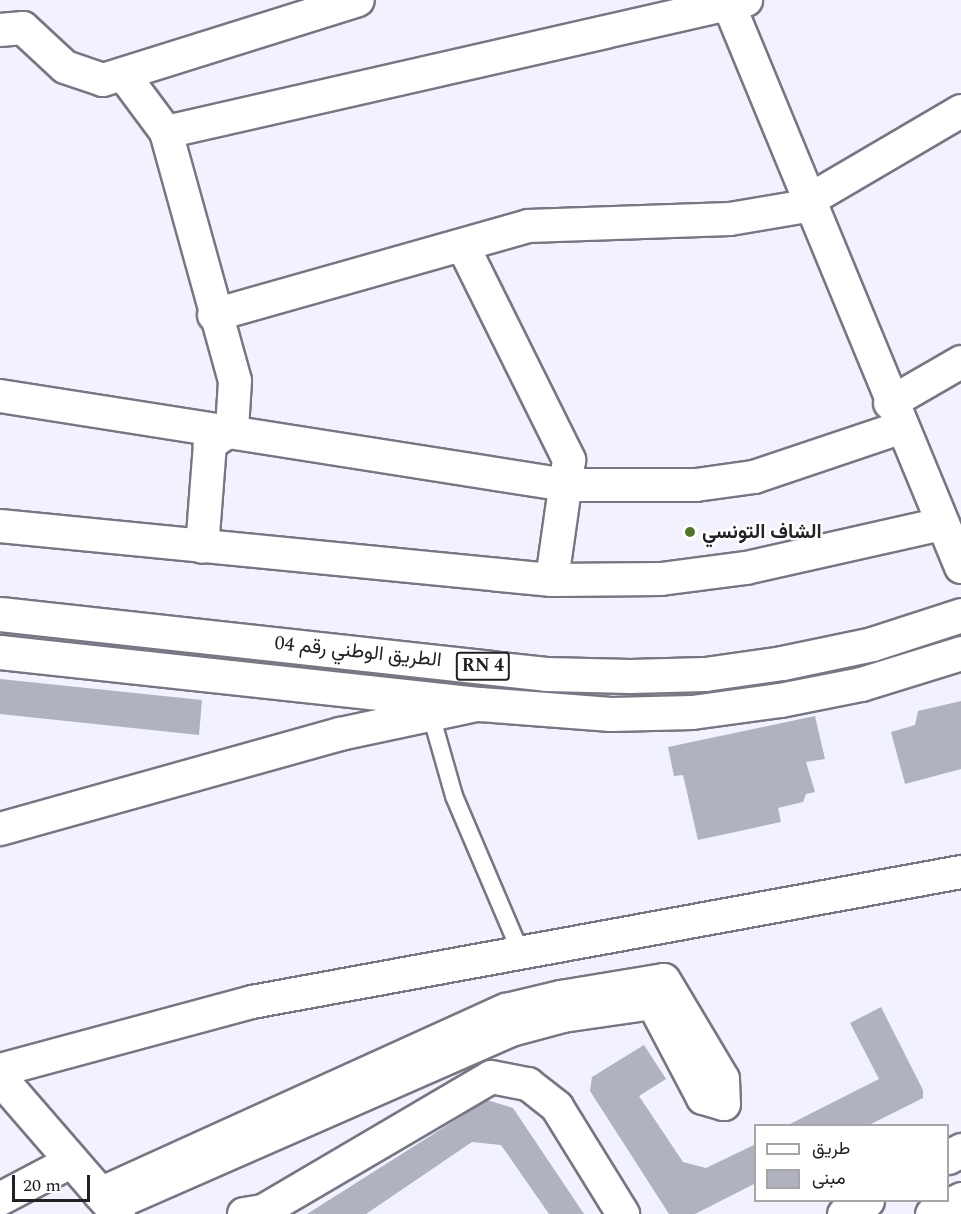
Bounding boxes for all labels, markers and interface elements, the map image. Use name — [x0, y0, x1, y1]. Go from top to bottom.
place label: الشاف التونسي — [702, 520, 822, 544]
marker: الشاف التونسي — [683, 525, 697, 539]
street label: الطريق الوطني رقم 04 — [273, 631, 443, 673]
road number: RN 4 — [454, 651, 512, 681]
legend — [754, 1124, 949, 1202]
text: طريق — [812, 1135, 850, 1162]
scale bar — [15, 1163, 93, 1201]
text: مبنى — [812, 1165, 846, 1192]
text: 20 m — [23, 1172, 61, 1199]

